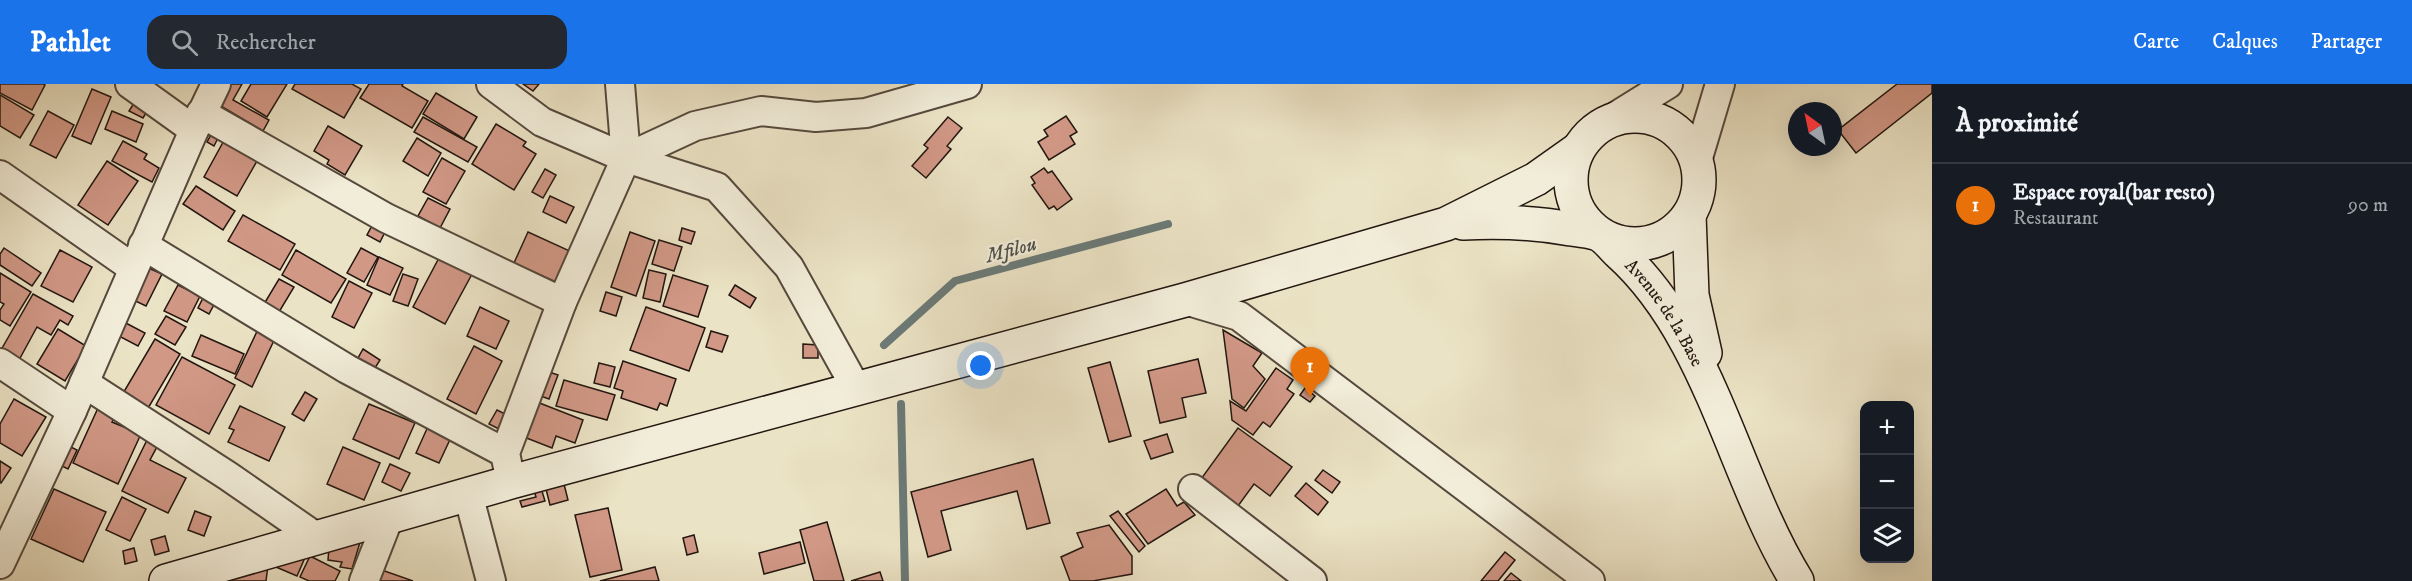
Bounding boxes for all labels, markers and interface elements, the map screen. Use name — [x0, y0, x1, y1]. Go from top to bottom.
search box — [147, 15, 567, 69]
text: Pathlet — [30, 25, 111, 60]
icon: search — [168, 26, 201, 59]
text: Rechercher — [216, 29, 316, 56]
text: Carte — [2133, 29, 2179, 55]
text: Calques — [2212, 29, 2278, 55]
text: Partager — [2311, 29, 2382, 55]
north arrow — [1788, 102, 1842, 156]
text: À proximité — [1956, 107, 2078, 140]
text: Espace royal(bar resto) — [2013, 179, 2215, 206]
text: 1 — [1972, 193, 1979, 218]
text: 90 m — [2348, 193, 2388, 218]
text: Restaurant — [2013, 206, 2098, 231]
water label: Mfilou — [981, 232, 1040, 270]
street label: Avenue de la Base — [1620, 255, 1708, 370]
pin: 1 — [1290, 348, 1330, 397]
your location — [966, 351, 995, 380]
map controls — [1860, 401, 1914, 563]
button: + — [1860, 401, 1914, 455]
button: − — [1860, 455, 1914, 509]
button: layers — [1860, 509, 1914, 563]

